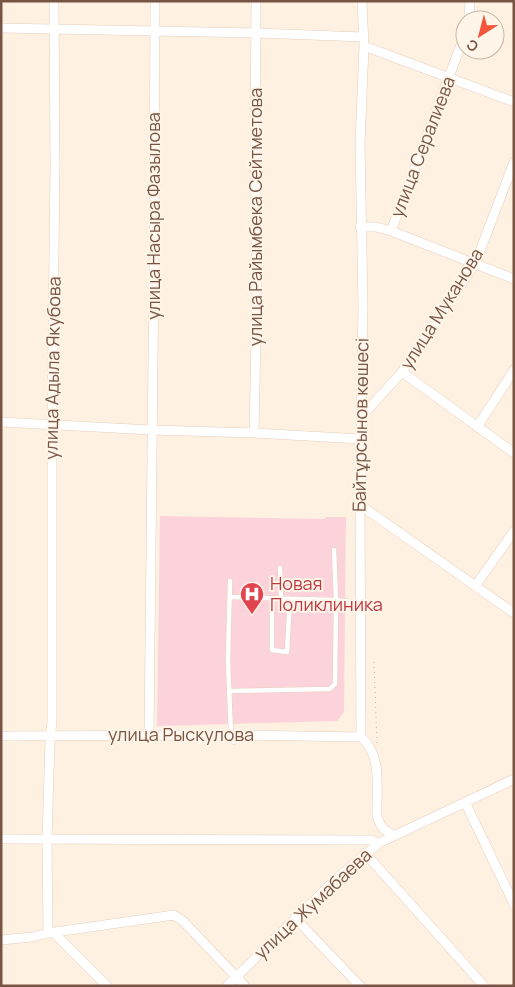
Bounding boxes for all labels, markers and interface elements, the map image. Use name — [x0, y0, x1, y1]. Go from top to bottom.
north arrow — [455, 10, 505, 60]
text: С — [462, 35, 482, 57]
street label: улица Сералиева — [384, 73, 460, 221]
street label: улица Райымбека Сейтметова — [243, 88, 267, 346]
street label: улица Насыра Фазылова — [141, 112, 165, 320]
street label: улица Муканова — [394, 243, 488, 374]
street label: улица Адыла Якубова — [38, 276, 66, 460]
street label: Байтұрсынов көшесі — [346, 338, 374, 512]
place label: Новая Поликлиника — [270, 571, 383, 616]
hospital icon: Новая Поликлиника — [239, 581, 265, 615]
street label: улица Рыскулова — [108, 722, 254, 746]
street label: улица Жумабаева — [248, 843, 376, 964]

